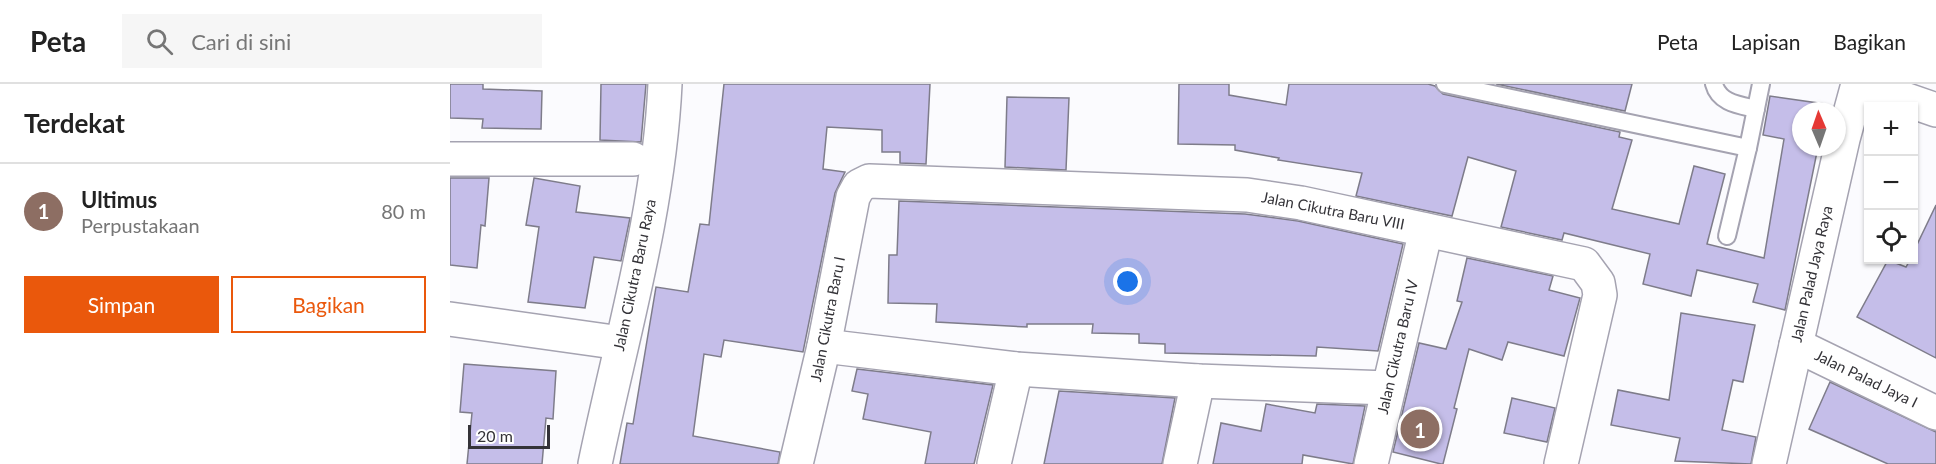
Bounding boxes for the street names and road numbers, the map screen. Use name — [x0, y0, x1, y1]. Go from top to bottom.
street label: Jalan Cikutra Baru VIII — [1260, 187, 1406, 233]
street label: Jalan Cikutra Baru Raya — [609, 197, 659, 352]
street label: Jalan Palad Jaya Raya — [1787, 204, 1835, 344]
street label: Jalan Cikutra Baru I — [806, 255, 848, 383]
street label: Jalan Cikutra Baru IV — [1373, 277, 1421, 416]
street label: Jalan Palad Jaya I — [1812, 345, 1921, 411]

